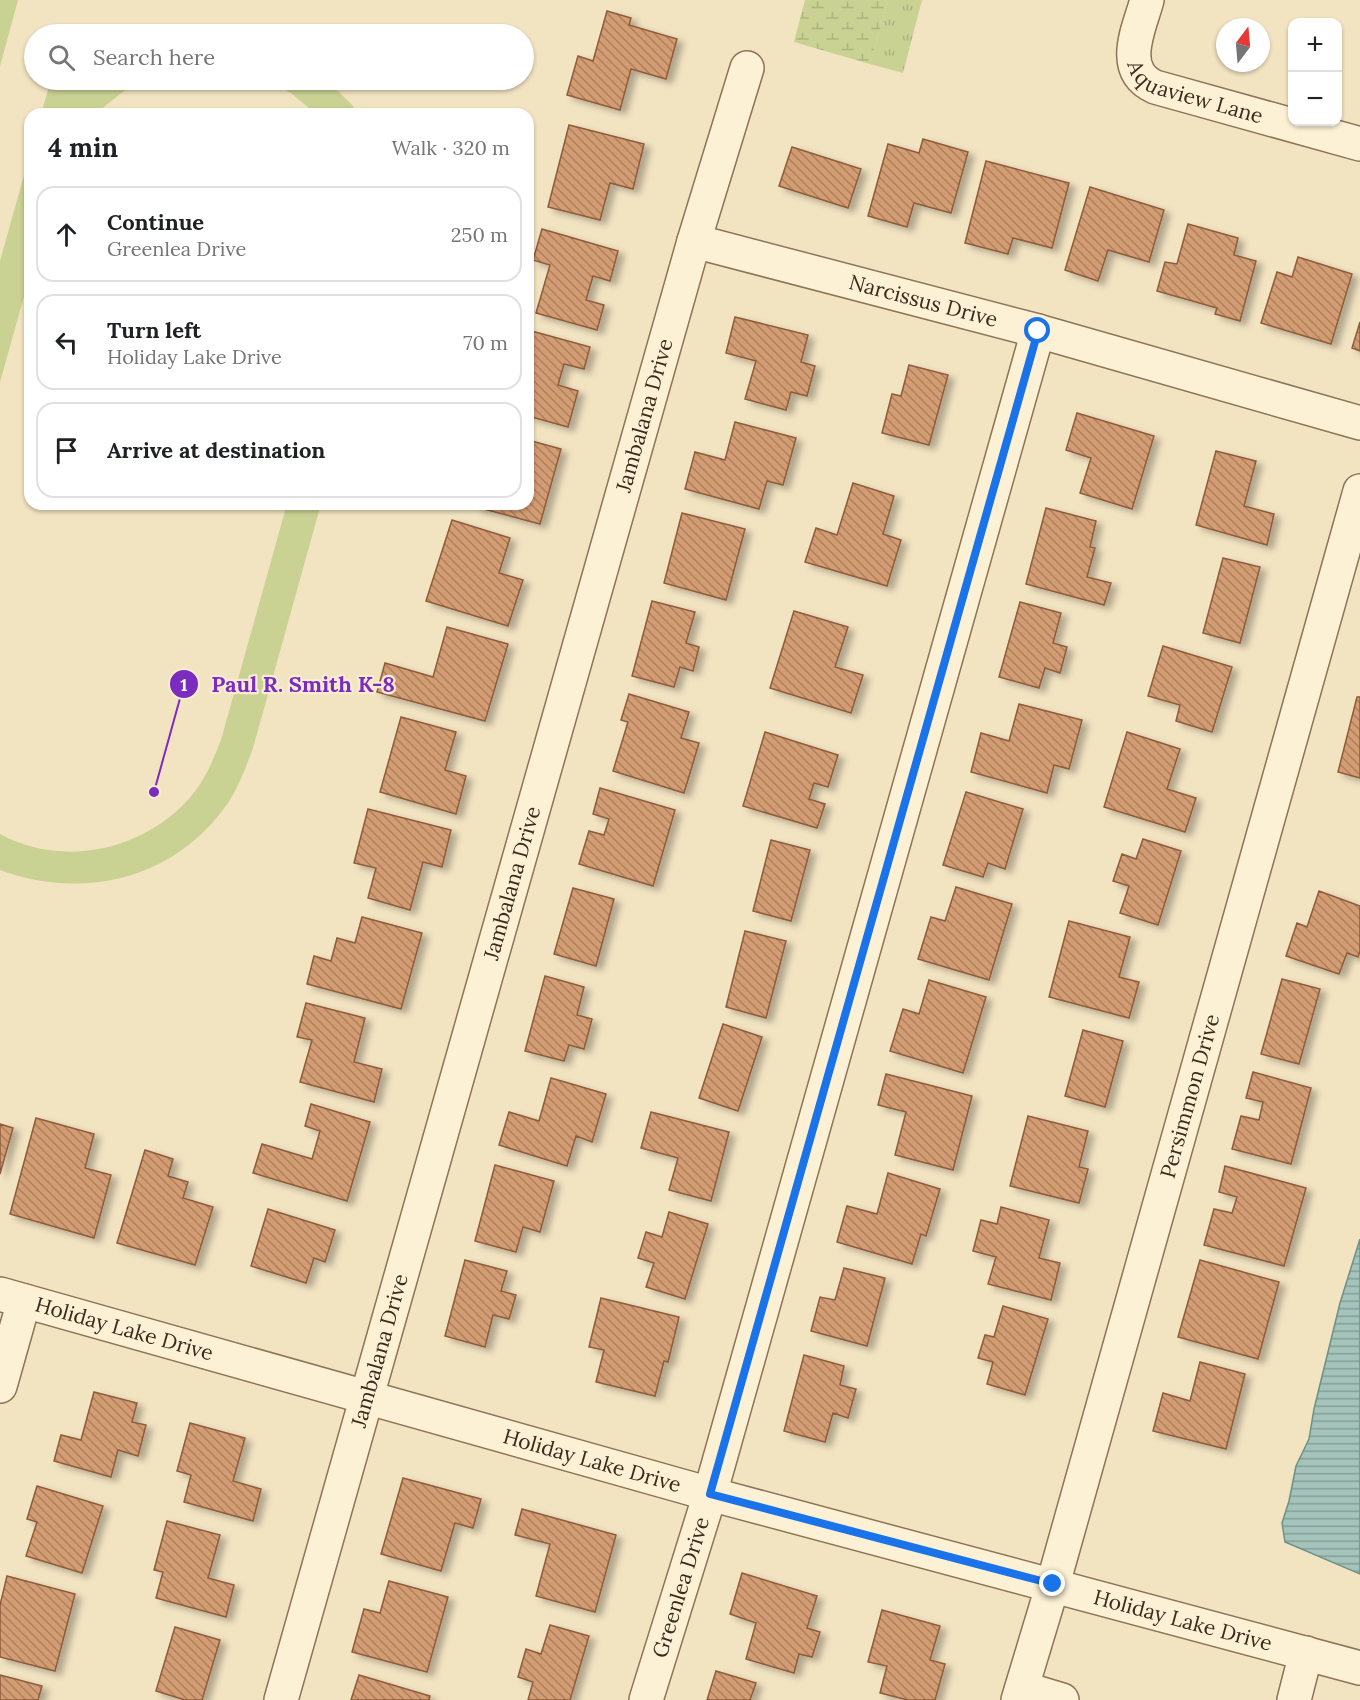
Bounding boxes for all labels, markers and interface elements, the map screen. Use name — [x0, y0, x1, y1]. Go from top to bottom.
north arrow — [1216, 18, 1270, 72]
map controls — [1288, 18, 1342, 126]
button: + — [1288, 18, 1342, 72]
search box — [24, 24, 534, 90]
icon: search — [45, 41, 78, 74]
text: Search here — [93, 43, 215, 71]
street label: Aquaview Lane — [1121, 56, 1266, 129]
button: − — [1288, 72, 1342, 126]
text: 4 min — [48, 131, 118, 164]
text: Walk · 320 m — [391, 135, 510, 160]
text: Continue — [107, 208, 204, 236]
icon: ahead — [50, 218, 83, 251]
text: 250 m — [451, 222, 508, 247]
text: Greenlea Drive — [107, 236, 246, 261]
street label: Narcissus Drive — [846, 268, 1001, 333]
text: Turn left — [107, 316, 201, 344]
route start — [1024, 317, 1050, 343]
icon: left — [50, 326, 83, 359]
text: 70 m — [463, 330, 508, 355]
street label: Jambalana Drive — [609, 335, 679, 496]
text: Holiday Lake Drive — [107, 344, 282, 369]
icon: arrive — [50, 434, 83, 467]
text: Arrive at destination — [107, 436, 325, 464]
callout: Paul R. Smith K-8 — [169, 664, 406, 704]
text: Paul R. Smith K-8 — [211, 670, 395, 698]
text: 1 — [180, 673, 188, 696]
street label: Jambalana Drive — [477, 803, 546, 964]
street label: Persimmon Drive — [1154, 1011, 1225, 1181]
street label: Jambalana Drive — [345, 1271, 414, 1431]
street label: Holiday Lake Drive — [32, 1291, 216, 1366]
street label: Holiday Lake Drive — [500, 1422, 684, 1498]
street label: Greenlea Drive — [646, 1513, 715, 1661]
route end — [1039, 1570, 1065, 1596]
street label: Holiday Lake Drive — [1091, 1583, 1275, 1657]

